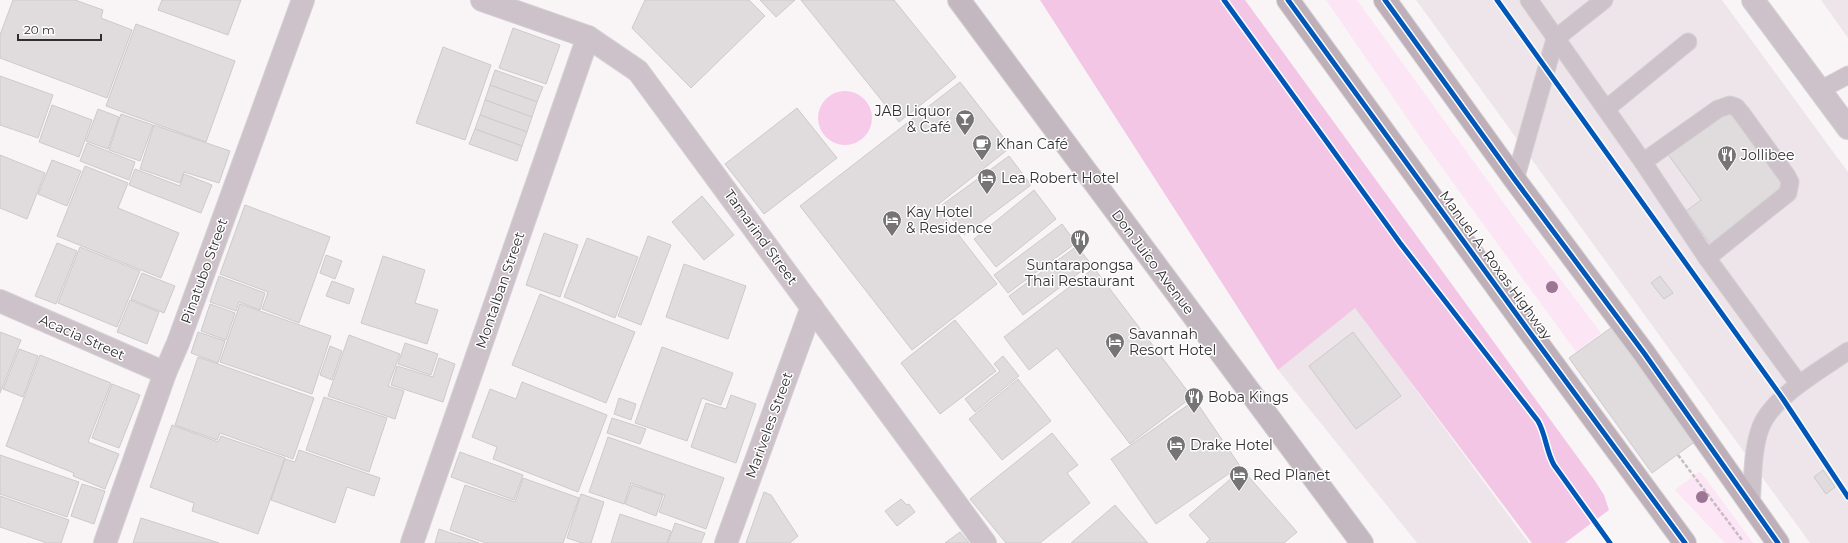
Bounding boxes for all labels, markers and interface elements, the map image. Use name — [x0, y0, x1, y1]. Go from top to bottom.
scale bar — [18, 16, 101, 42]
text: 20 m — [24, 22, 55, 37]
place label: JAB Liquor & Café — [874, 102, 951, 136]
bar icon: JAB Liquor & Café — [954, 108, 976, 136]
cafe icon: Khan Café — [971, 133, 993, 161]
place label: Khan Café — [996, 135, 1068, 153]
restaurant icon: Jollibee — [1716, 144, 1738, 172]
place label: Jollibee — [1740, 146, 1795, 164]
hotel icon: Lea Robert Hotel — [976, 167, 998, 195]
place label: Lea Robert Hotel — [1001, 169, 1119, 187]
street label: Tamarind Street — [720, 186, 802, 288]
street label: Manuel A. Roxas Highway — [1436, 187, 1556, 343]
place label: Kay Hotel & Residence — [906, 203, 992, 237]
street label: Don Juico Avenue — [1108, 206, 1198, 318]
hotel icon: Kay Hotel & Residence — [881, 209, 903, 237]
street label: Pinatubo Street — [177, 216, 232, 326]
restaurant icon: Suntarapongsa Thai Restaurant — [1069, 228, 1091, 256]
street label: Montalban Street — [472, 229, 529, 351]
place label: Suntarapongsa Thai Restaurant — [1025, 256, 1135, 290]
street label: Acacia Street — [36, 310, 128, 364]
place label: Savannah Resort Hotel — [1129, 325, 1216, 359]
hotel icon: Savannah Resort Hotel — [1104, 331, 1126, 359]
street label: Mariveles Street — [741, 369, 797, 481]
restaurant icon: Boba Kings — [1183, 386, 1205, 414]
place label: Boba Kings — [1208, 388, 1288, 406]
hotel icon: Drake Hotel — [1165, 434, 1187, 462]
place label: Drake Hotel — [1190, 436, 1273, 454]
hotel icon: Red Planet — [1228, 464, 1250, 492]
place label: Red Planet — [1253, 466, 1331, 484]

